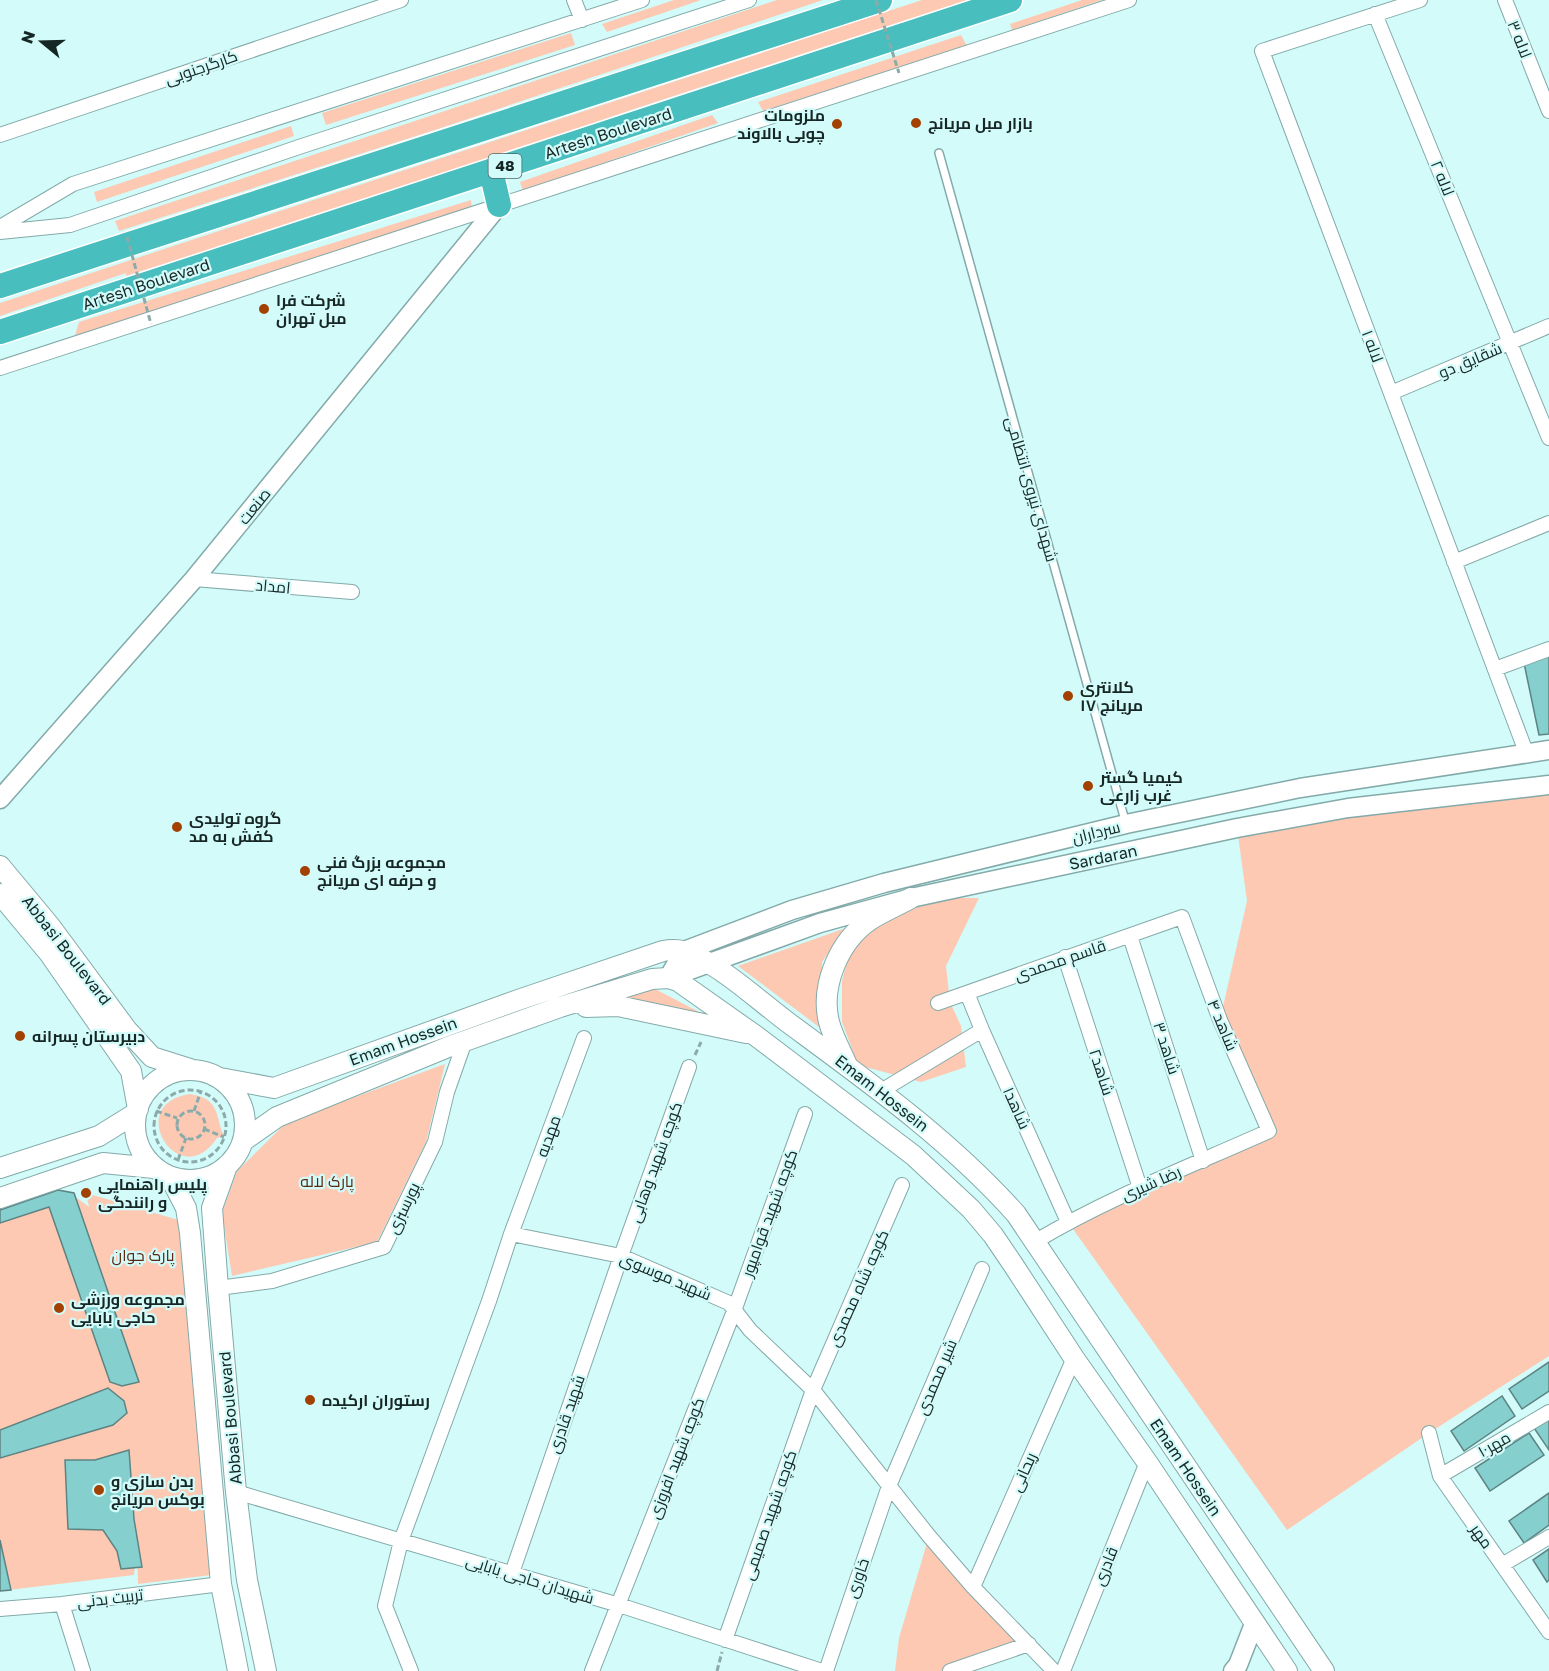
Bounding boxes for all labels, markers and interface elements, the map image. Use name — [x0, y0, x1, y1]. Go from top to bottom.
north arrow — [12, 12, 72, 72]
street label: لاله ۳ — [1503, 17, 1537, 61]
text: N — [16, 28, 39, 46]
street label: کارگرجنوبی — [162, 45, 240, 90]
street label: Artesh Boulevard — [542, 103, 674, 163]
place label: ملزومات چوبی بالاوند — [737, 105, 825, 145]
place label: بازار مبل مریانج — [928, 113, 1033, 134]
marker: بازار مبل مریانج — [909, 116, 923, 130]
marker: ملزومات چوبی بالاوند — [830, 117, 844, 131]
road number: 48 — [488, 154, 522, 178]
street label: لاله ۲ — [1427, 157, 1459, 199]
street label: Artesh Boulevard — [80, 254, 212, 314]
place label: شرکت فرا مبل تهران — [276, 290, 347, 328]
marker: شرکت فرا مبل تهران — [257, 302, 271, 316]
street label: لاله ۱ — [1358, 327, 1388, 365]
street label: شقایق دو — [1435, 338, 1505, 383]
street label: شهدای نیروی انتظامی — [1001, 414, 1062, 564]
street label: صنعت — [233, 484, 275, 528]
street label: امداد — [255, 575, 291, 597]
place label: کلانتری ۱۷ مریانج — [1080, 677, 1143, 716]
marker: کلانتری ۱۷ مریانج — [1061, 689, 1075, 703]
place label: کیمیا گستر غرب زارعی — [1099, 767, 1183, 805]
marker: کیمیا گستر غرب زارعی — [1081, 779, 1095, 793]
place label: گروه تولیدی کفش به مد — [189, 808, 281, 846]
street label: سرداران — [1070, 816, 1122, 849]
marker: گروه تولیدی کفش به مد — [170, 820, 184, 834]
street label: Sardaran — [1067, 840, 1139, 874]
place label: مجموعه بزرگ فنی و حرفه ای مریانج — [317, 852, 446, 891]
marker: مجموعه بزرگ فنی و حرفه ای مریانج — [298, 864, 312, 878]
street label: Abbasi Boulevard — [18, 891, 116, 1009]
street label: قاسم محمدی — [1011, 935, 1109, 987]
street label: شاهد ۴ — [1203, 996, 1243, 1054]
street label: Emam Hossein — [346, 1012, 460, 1070]
street label: شاهد ۳ — [1149, 1019, 1185, 1077]
place label: دبیرستان پسرانه — [32, 1026, 145, 1048]
marker: دبیرستان پسرانه — [13, 1029, 27, 1043]
street label: شاهد۲ — [1085, 1046, 1119, 1098]
street label: Emam Hossein — [831, 1050, 933, 1136]
street label: شاهد۱ — [999, 1084, 1035, 1132]
street label: کوچه شهید وهابی — [624, 1099, 688, 1226]
street label: مهدیه — [531, 1112, 566, 1160]
street label: کوچه شهید قوامپور — [736, 1147, 803, 1281]
street label: رضا شیری — [1118, 1161, 1184, 1206]
park label: پارک لاله — [300, 1171, 355, 1193]
place label: پلیس راهنمایی و رانندگی — [98, 1174, 207, 1212]
street label: پورسبزی — [382, 1178, 426, 1238]
marker: پلیس راهنمایی و رانندگی — [79, 1186, 93, 1200]
street label: کوچه شاه محمدی — [823, 1226, 895, 1351]
park label: پارک جوان — [112, 1245, 175, 1267]
street label: شهید موسوی — [617, 1248, 715, 1305]
place label: مجموعه ورزشی حاجی بابایی — [71, 1289, 185, 1327]
marker: مجموعه ورزشی حاجی بابایی — [52, 1301, 66, 1315]
street label: شیر محمدی — [911, 1336, 962, 1418]
street label: Abbasi Boulevard — [214, 1351, 246, 1485]
street label: شهید قادری — [543, 1372, 590, 1456]
place label: رستوران ارکیده — [322, 1390, 430, 1410]
marker: رستوران ارکیده — [303, 1393, 317, 1407]
street label: کوچه شهید افروزی — [644, 1394, 710, 1522]
street label: Emam Hossein — [1146, 1414, 1226, 1520]
street label: مهر۱۰ — [1474, 1427, 1514, 1462]
street label: کوچه شهید صمیمی — [737, 1447, 802, 1583]
street label: ریحانی — [1005, 1449, 1041, 1495]
place label: بدن سازی و بوکس مریانج — [111, 1471, 205, 1510]
marker: بدن سازی و بوکس مریانج — [92, 1483, 106, 1497]
street label: مهر — [1465, 1519, 1498, 1553]
street label: قادری — [1088, 1543, 1123, 1589]
street label: شهیدان حاجی بابایی — [463, 1550, 597, 1609]
street label: خاوری — [841, 1555, 874, 1601]
street label: تربیت بدنی — [76, 1584, 145, 1613]

